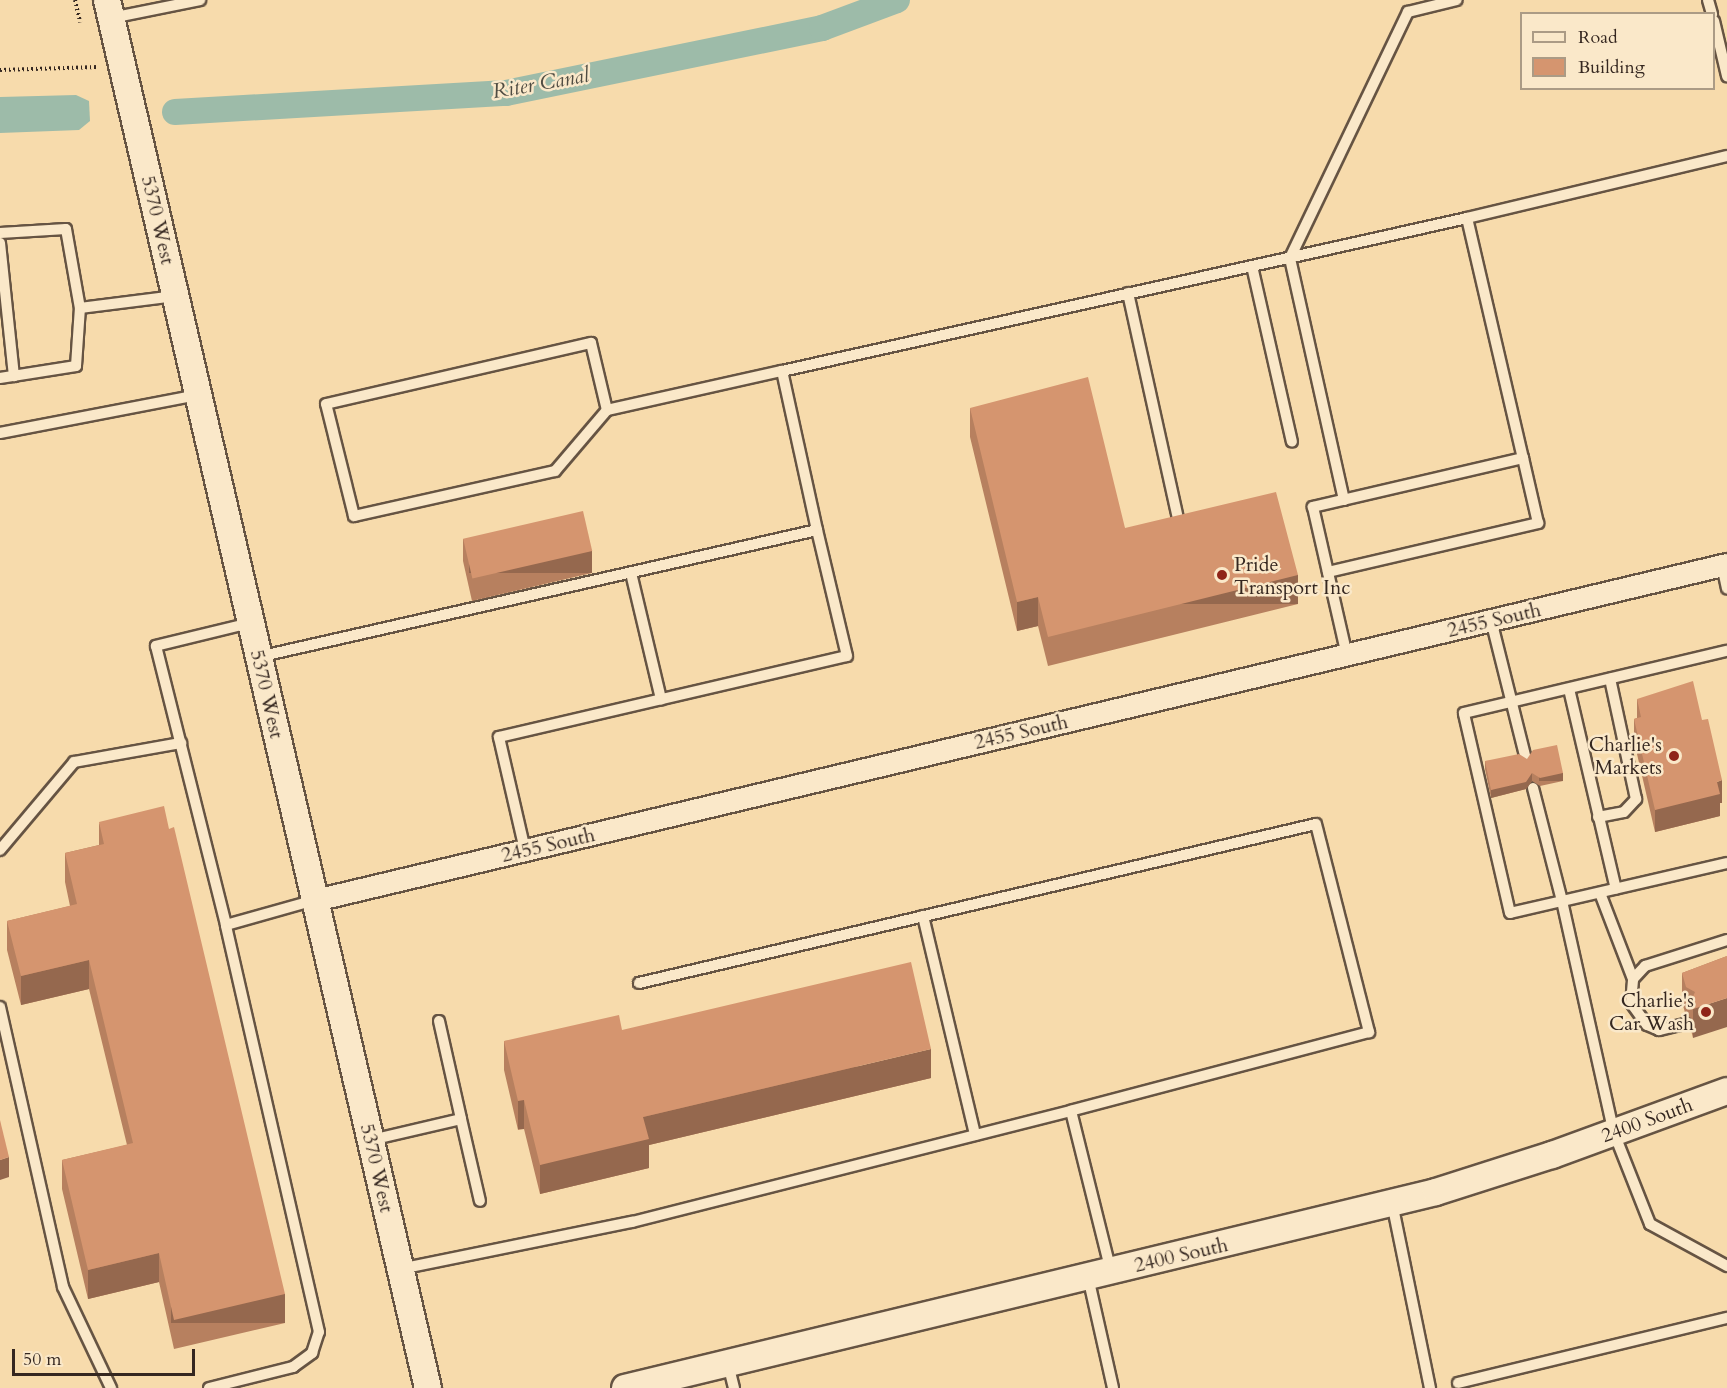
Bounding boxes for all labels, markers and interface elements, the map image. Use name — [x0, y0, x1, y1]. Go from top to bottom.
legend — [1520, 12, 1715, 90]
text: Road — [1578, 25, 1618, 50]
text: Building — [1578, 55, 1645, 80]
water label: Riter Canal — [491, 63, 591, 105]
street label: 5370 West — [136, 173, 180, 267]
place label: Pride Transport Inc — [1234, 552, 1350, 599]
marker: Pride Transport Inc — [1215, 568, 1229, 582]
street label: 2455 South — [1445, 598, 1543, 642]
street label: 5370 West — [245, 647, 289, 741]
street label: 2455 South — [972, 710, 1070, 754]
place label: Charlie's Markets — [1589, 732, 1662, 779]
marker: Charlie's Markets — [1667, 749, 1681, 763]
street label: 2455 South — [499, 823, 597, 867]
place label: Charlie's Car Wash — [1609, 988, 1694, 1035]
marker: Charlie's Car Wash — [1699, 1005, 1713, 1019]
street label: 2400 South — [1598, 1092, 1696, 1148]
street label: 5370 West — [355, 1121, 399, 1215]
street label: 2400 South — [1132, 1233, 1230, 1277]
scale bar — [15, 1337, 198, 1375]
text: 50 m — [23, 1347, 62, 1372]

